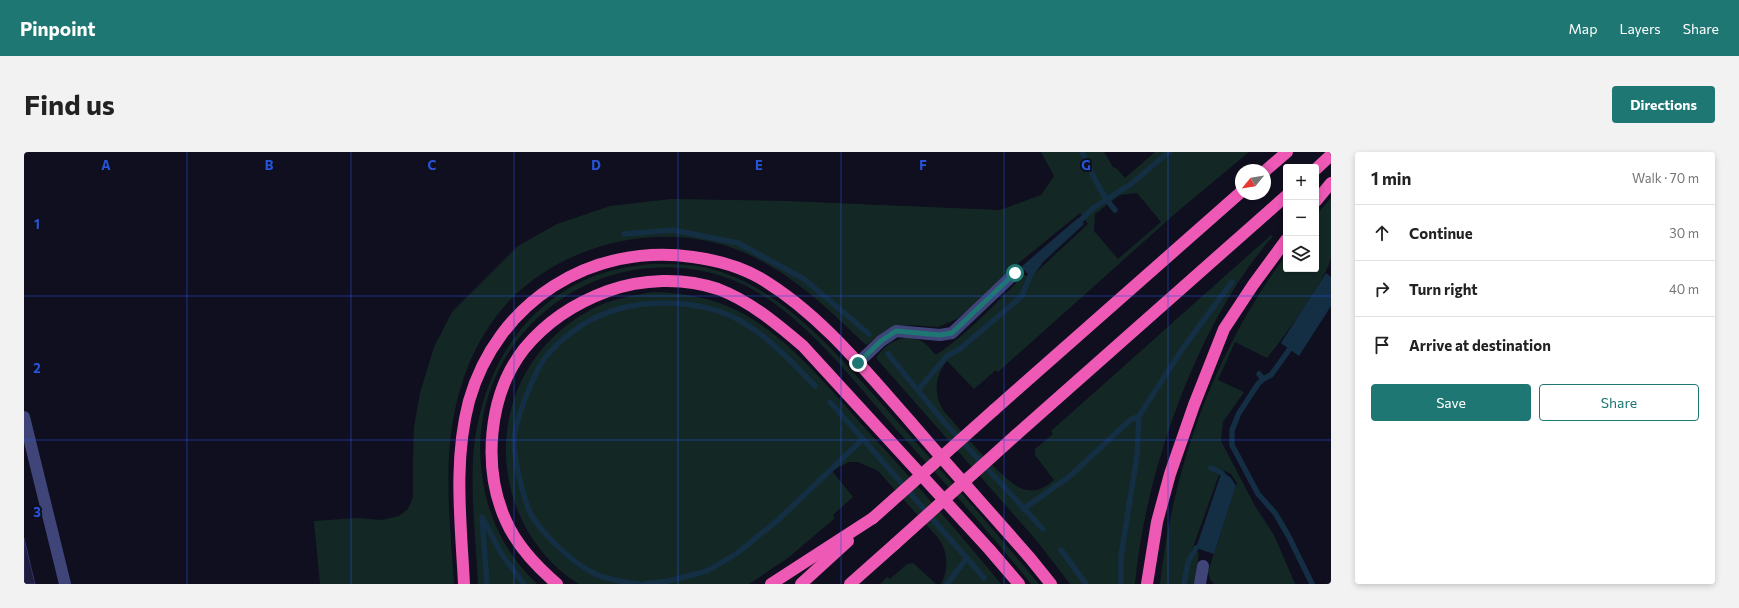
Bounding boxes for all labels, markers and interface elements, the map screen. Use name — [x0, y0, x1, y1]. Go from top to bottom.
text: Pinpoint — [20, 17, 96, 40]
text: Map — [1569, 20, 1597, 37]
text: Layers — [1619, 20, 1661, 37]
text: Share — [1683, 20, 1719, 37]
button: Directions — [1612, 86, 1715, 123]
text: Find us — [24, 87, 115, 121]
text: A — [101, 157, 111, 173]
text: B — [265, 157, 274, 173]
text: C — [428, 157, 437, 173]
text: D — [591, 157, 601, 173]
text: E — [755, 157, 763, 173]
text: F — [919, 157, 927, 173]
text: G — [1081, 157, 1091, 173]
north arrow — [1235, 164, 1271, 200]
map controls — [1283, 164, 1319, 272]
button: + — [1283, 164, 1319, 200]
text: 1 min — [1371, 168, 1411, 189]
text: Walk · 70 m — [1632, 170, 1699, 186]
button: − — [1283, 200, 1319, 236]
text: 1 — [34, 216, 40, 232]
icon: ahead — [1371, 222, 1393, 244]
text: Continue — [1409, 224, 1473, 242]
text: 30 m — [1669, 225, 1699, 241]
button: layers — [1283, 236, 1319, 272]
route start — [1006, 264, 1024, 282]
icon: right — [1371, 278, 1393, 300]
text: Turn right — [1409, 280, 1478, 298]
text: 40 m — [1669, 281, 1699, 297]
icon: arrive — [1371, 334, 1393, 356]
text: Arrive at destination — [1409, 336, 1551, 354]
route end — [849, 354, 867, 372]
text: 2 — [33, 360, 41, 376]
button: Save — [1371, 384, 1531, 421]
button: Share — [1539, 384, 1699, 421]
text: 3 — [33, 504, 41, 520]

